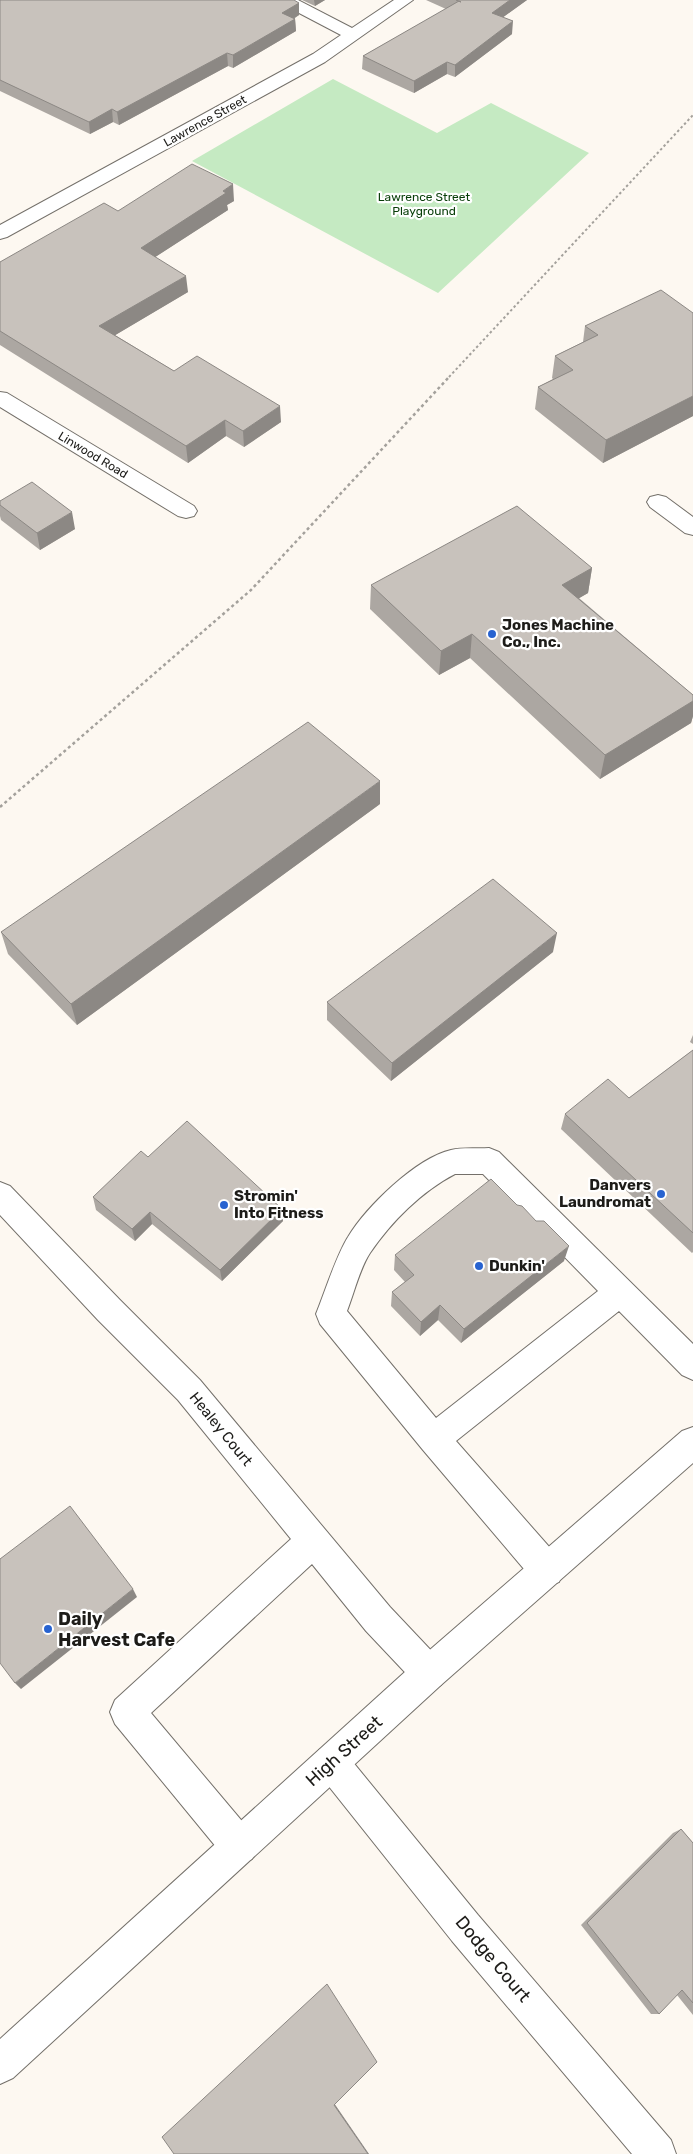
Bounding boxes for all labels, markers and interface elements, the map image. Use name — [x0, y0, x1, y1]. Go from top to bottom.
street label: Lawrence Street — [161, 92, 249, 150]
park label: Lawrence Street Playground — [378, 190, 471, 218]
street label: Linwood Road — [56, 429, 130, 481]
place label: Jones Machine Co., Inc. — [502, 616, 614, 651]
marker: Jones Machine Co., Inc. — [486, 628, 498, 640]
place label: Danvers Laundromat — [559, 1176, 651, 1211]
place label: Stromin' Into Fitness — [234, 1187, 324, 1222]
marker: Danvers Laundromat — [655, 1188, 667, 1200]
marker: Stromin' Into Fitness — [218, 1199, 230, 1211]
place label: Dunkin' — [489, 1257, 545, 1275]
marker: Dunkin' — [473, 1260, 485, 1272]
street label: Healey Court — [186, 1388, 256, 1470]
place label: Daily Harvest Cafe — [58, 1608, 175, 1651]
marker: Daily Harvest Cafe — [42, 1623, 54, 1635]
street label: High Street — [301, 1711, 387, 1791]
street label: Dodge Court — [451, 1911, 535, 2007]

